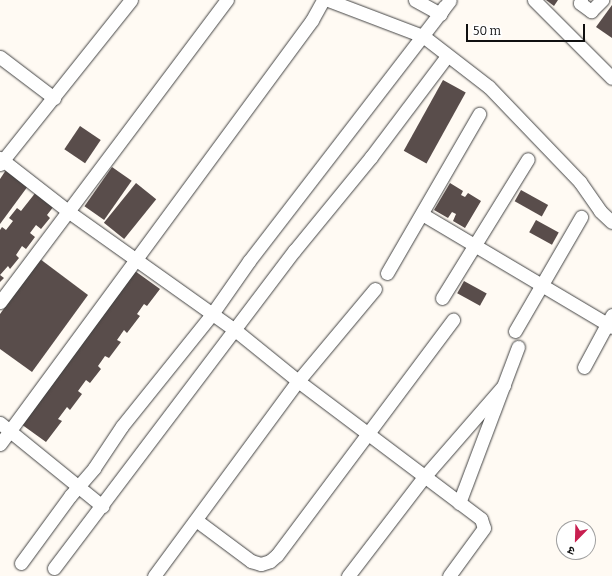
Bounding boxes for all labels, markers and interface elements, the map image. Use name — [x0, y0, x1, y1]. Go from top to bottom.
scale bar — [468, 16, 587, 42]
text: 50 m — [473, 24, 501, 38]
north arrow — [556, 520, 596, 560]
text: उ — [566, 543, 577, 558]

